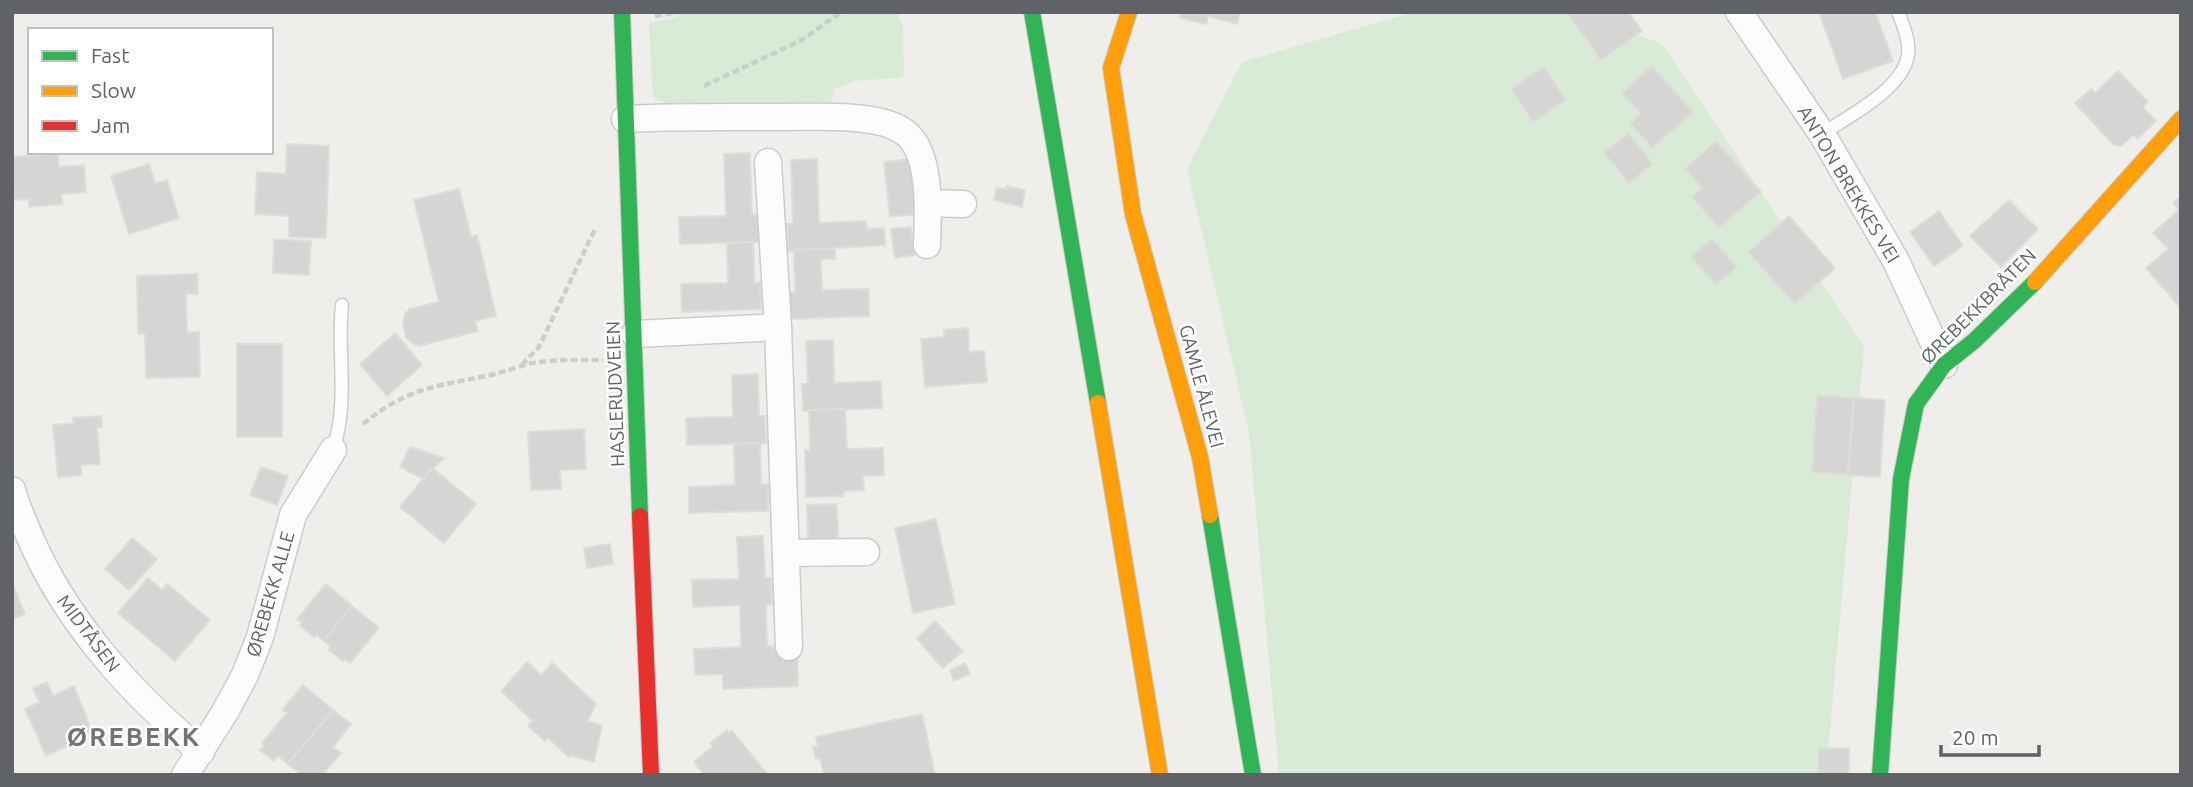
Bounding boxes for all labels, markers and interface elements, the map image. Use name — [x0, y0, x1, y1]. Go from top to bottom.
legend — [28, 28, 273, 154]
text: Fast — [91, 43, 129, 67]
text: Slow — [91, 78, 136, 102]
street label: ANTON BREKKES VEI — [1793, 102, 1905, 266]
text: Jam — [91, 113, 130, 137]
street label: ØREBEKKBRÅTEN — [1916, 244, 2040, 368]
street label: HASLERUDVEIEN — [601, 321, 629, 467]
street label: GAMLE ÅLEVEI — [1175, 322, 1229, 450]
street label: ØREBEKK ALLE — [242, 529, 298, 659]
street label: MIDTÅSEN — [53, 590, 125, 676]
scale bar — [1941, 714, 2039, 758]
district label: ØREBEKK — [67, 722, 201, 751]
text: 20 m — [1952, 725, 1999, 749]

